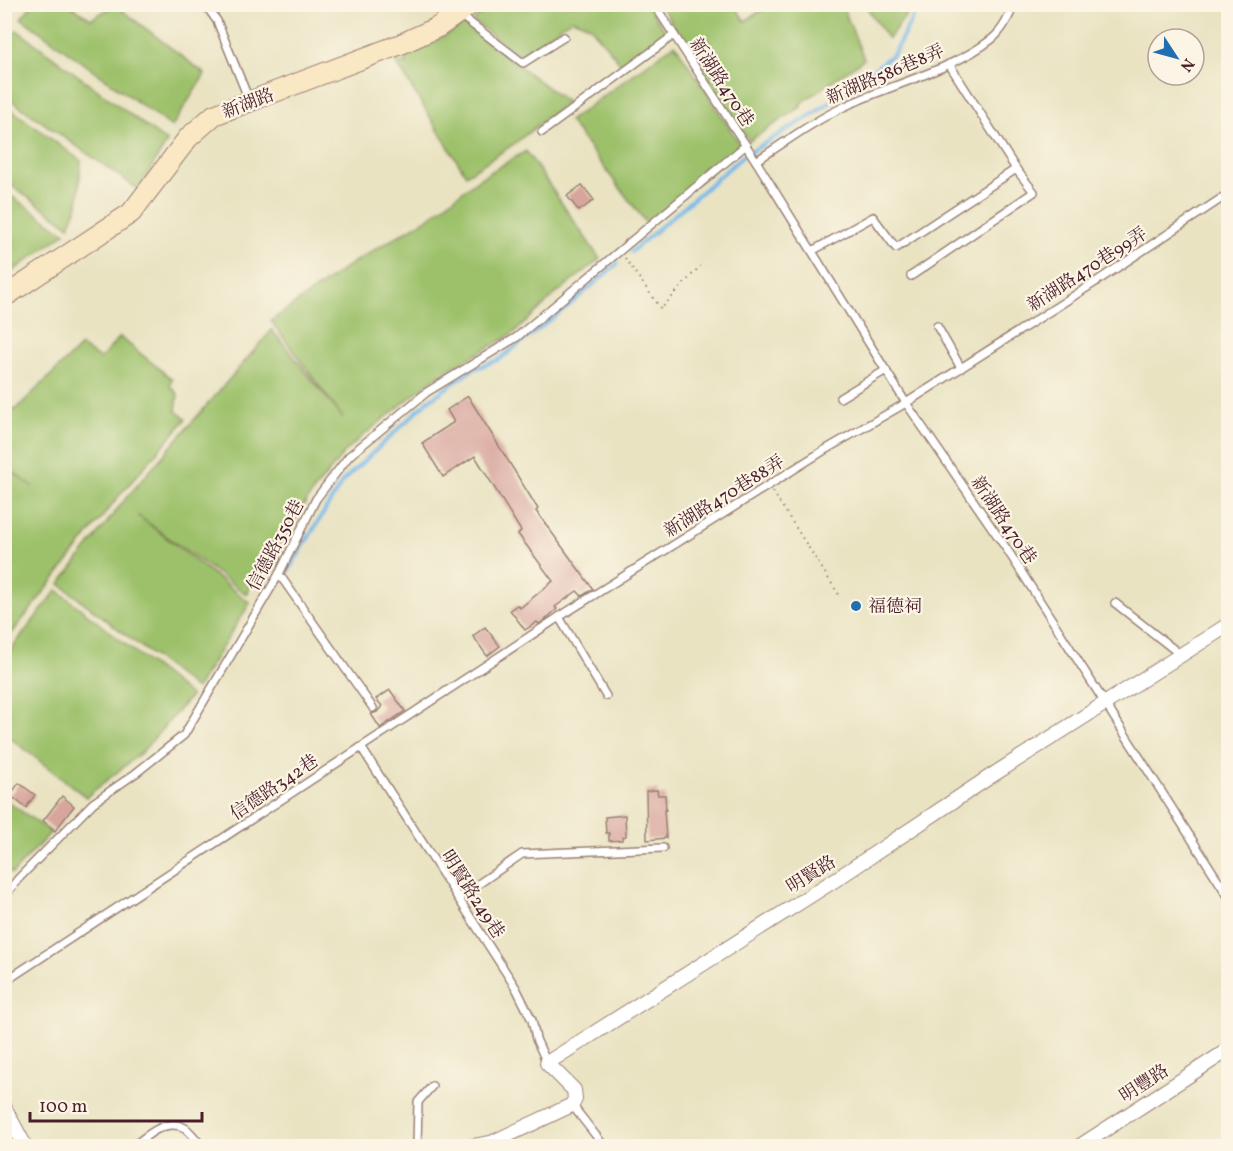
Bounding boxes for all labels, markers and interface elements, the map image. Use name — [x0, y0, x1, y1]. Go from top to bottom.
north arrow — [1146, 27, 1206, 87]
street label: 新湖路470巷 — [683, 33, 759, 132]
street label: 新湖路586巷8弄 — [823, 39, 948, 112]
text: N — [1174, 53, 1199, 76]
street label: 新湖路 — [219, 83, 278, 126]
street label: 新湖路470巷99弄 — [1023, 222, 1153, 318]
street label: 新湖路470巷88弄 — [660, 450, 790, 544]
street label: 新湖路470巷 — [964, 472, 1042, 570]
street label: 信德路350巷 — [242, 496, 311, 596]
place label: 福德祠 — [868, 595, 922, 620]
marker: 福德祠 — [849, 599, 863, 613]
street label: 信德路342巷 — [226, 749, 324, 827]
street label: 明賢路249巷 — [434, 846, 510, 944]
street label: 明賢路 — [782, 850, 841, 900]
street label: 明豐路 — [1115, 1059, 1174, 1109]
scale bar — [30, 1085, 202, 1123]
text: 100 m — [39, 1095, 88, 1120]

